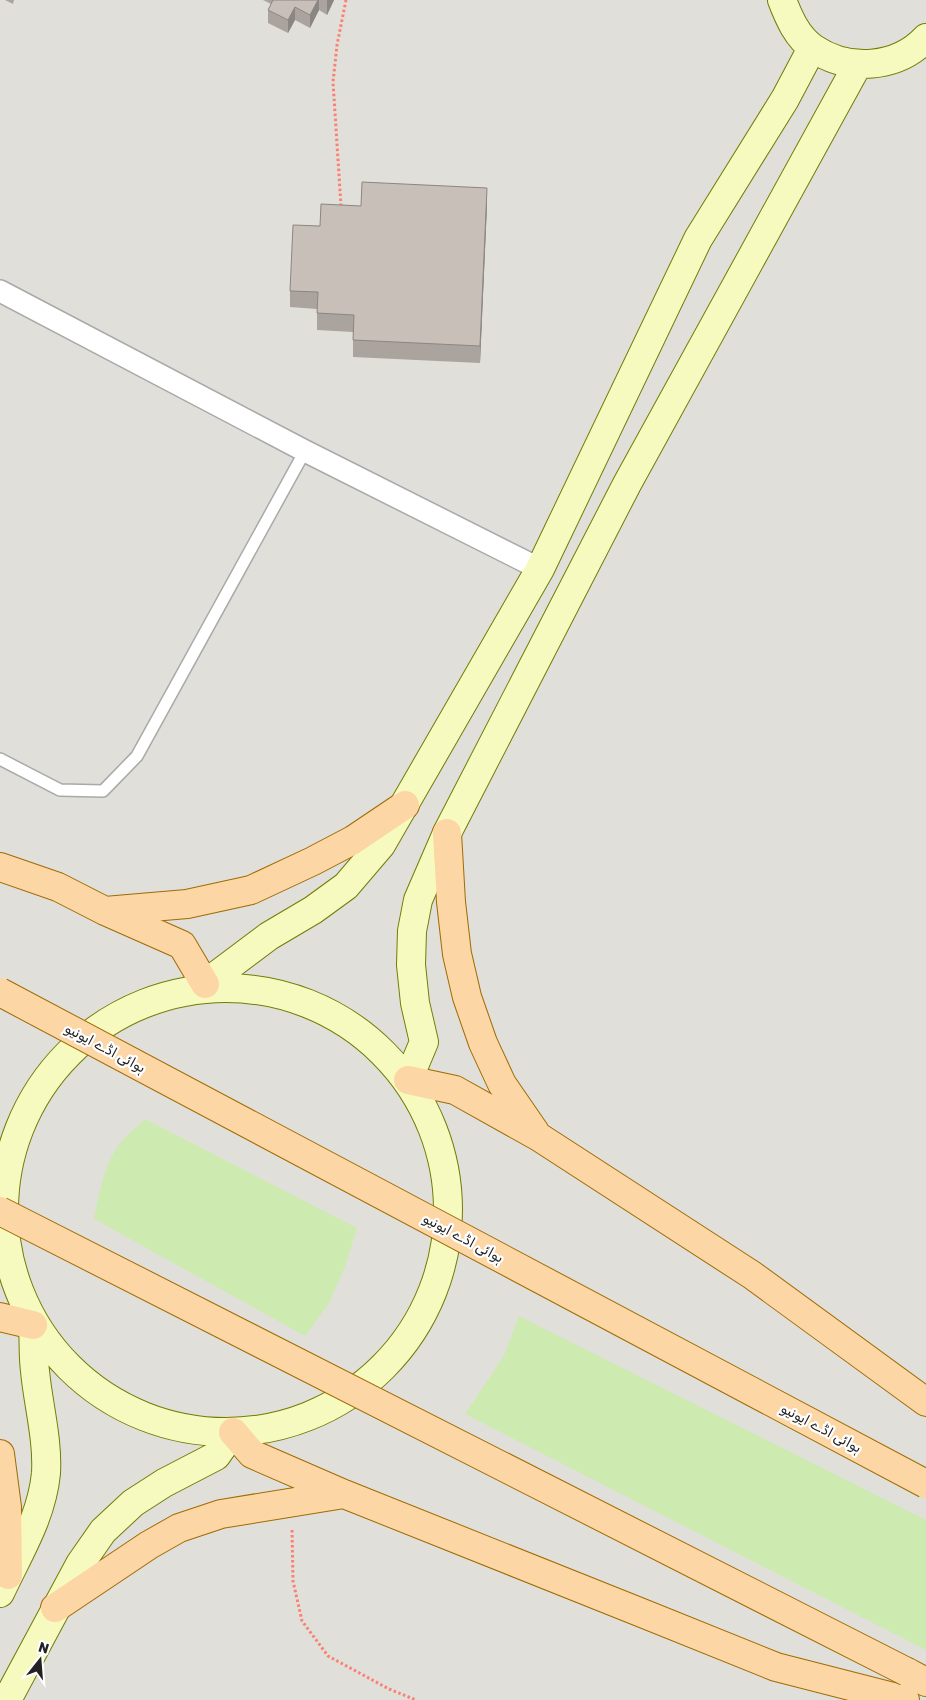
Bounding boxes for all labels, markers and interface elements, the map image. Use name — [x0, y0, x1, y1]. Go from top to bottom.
street label: ہوائی اڈے ایونیو — [61, 1020, 148, 1077]
street label: ہوائی اڈے ایونیو — [419, 1210, 506, 1267]
street label: ہوائی اڈے ایونیو — [777, 1400, 864, 1457]
north arrow — [15, 1635, 65, 1685]
text: N — [36, 1638, 51, 1658]

